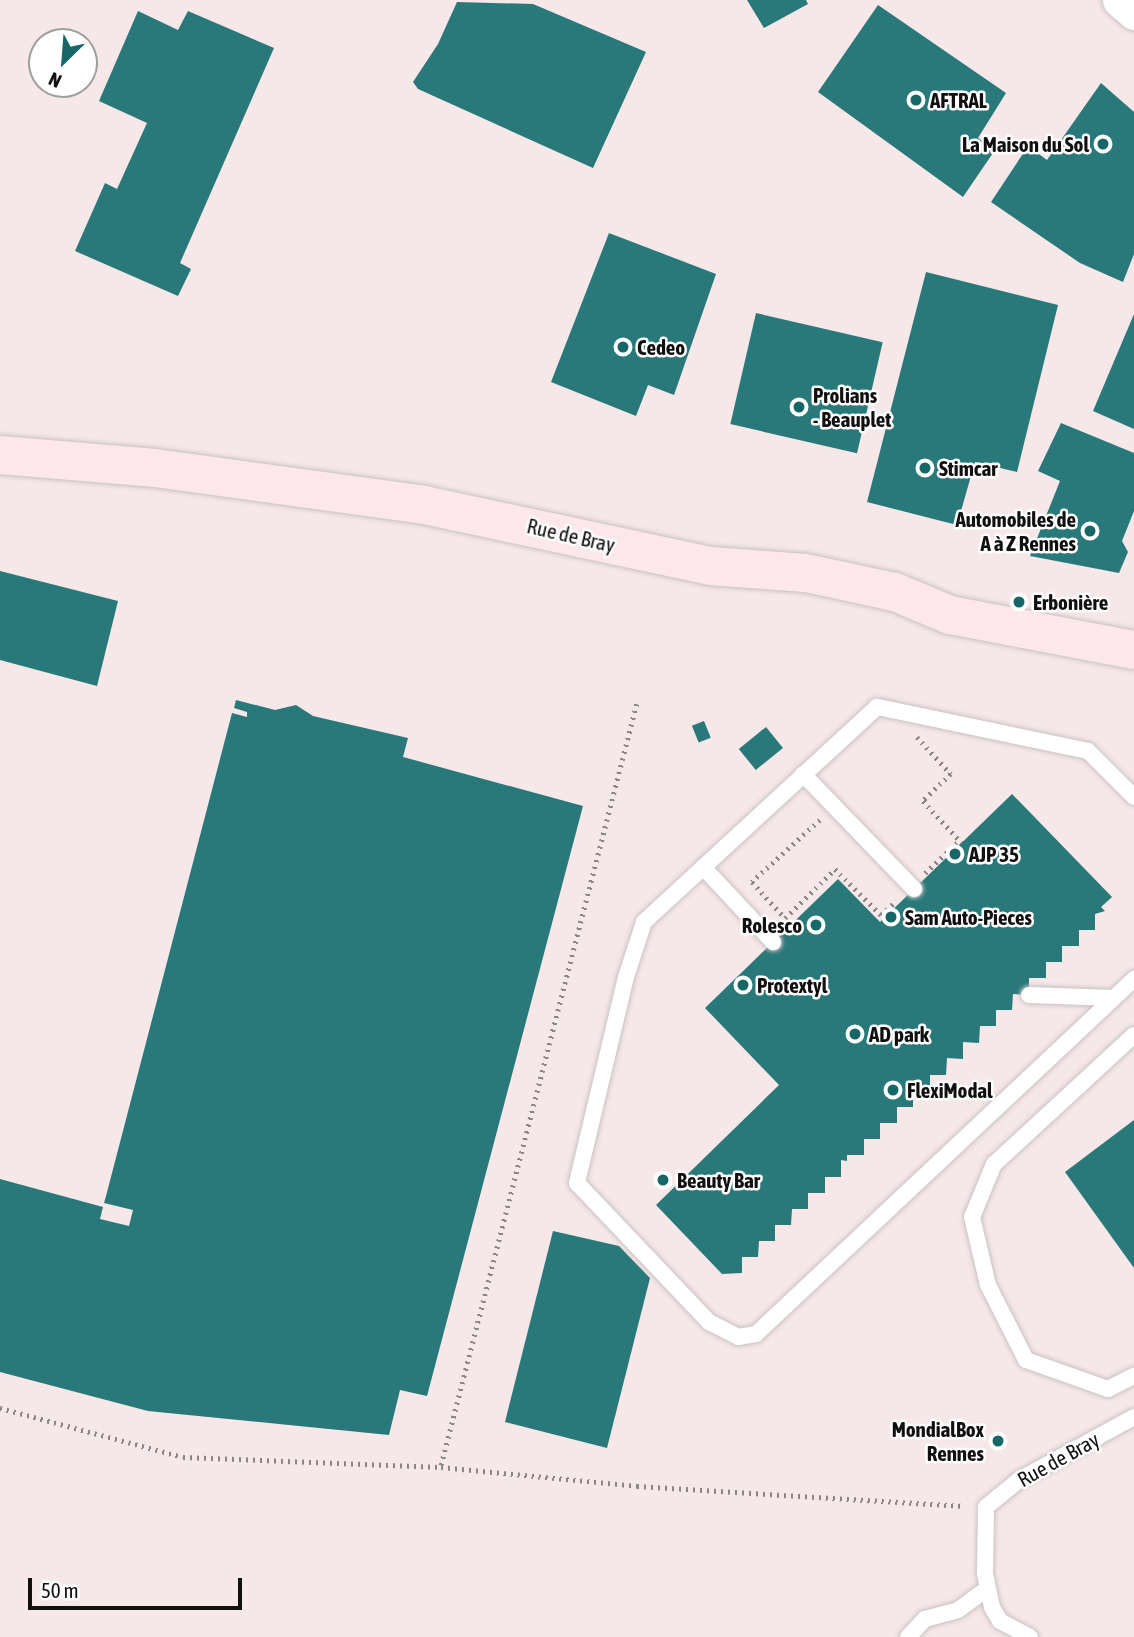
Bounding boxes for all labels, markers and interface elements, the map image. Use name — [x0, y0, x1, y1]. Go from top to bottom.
north arrow — [28, 28, 98, 98]
text: N — [45, 68, 65, 93]
place label: AFTRAL — [930, 87, 987, 113]
marker: AFTRAL — [908, 92, 924, 108]
place label: La Maison du Sol — [962, 131, 1089, 157]
marker: La Maison du Sol — [1095, 136, 1111, 152]
place label: Cedeo — [637, 334, 685, 360]
marker: Cedeo — [615, 339, 631, 355]
place label: Prolians - Beauplet — [813, 382, 891, 432]
marker: Prolians - Beauplet — [791, 399, 807, 415]
place label: Stimcar — [939, 455, 998, 481]
marker: Stimcar — [917, 460, 933, 476]
place label: Automobiles de A à Z Rennes — [955, 506, 1076, 556]
street label: Rue de Bray — [525, 513, 617, 557]
marker: Automobiles de A à Z Rennes — [1082, 523, 1098, 539]
place label: Erbonière — [1033, 589, 1108, 615]
marker: Erbonière — [1011, 594, 1027, 610]
place label: AJP 35 — [969, 841, 1019, 867]
marker: AJP 35 — [947, 846, 963, 862]
place label: Sam Auto-Pieces — [905, 904, 1032, 930]
marker: Sam Auto-Pieces — [883, 909, 899, 925]
place label: Rolesco — [742, 912, 802, 938]
marker: Rolesco — [808, 917, 824, 933]
place label: Protextyl — [757, 972, 827, 998]
marker: Protextyl — [735, 977, 751, 993]
place label: AD park — [869, 1021, 929, 1047]
marker: AD park — [847, 1026, 863, 1042]
place label: FlexiModal — [907, 1077, 993, 1103]
marker: FlexiModal — [885, 1082, 901, 1098]
place label: Beauty Bar — [677, 1167, 760, 1193]
marker: Beauty Bar — [655, 1172, 671, 1188]
place label: MondialBox Rennes — [892, 1416, 984, 1466]
street label: Rue de Bray — [1013, 1426, 1103, 1492]
marker: MondialBox Rennes — [990, 1433, 1006, 1449]
scale bar — [32, 1564, 245, 1608]
text: 50 m — [41, 1578, 79, 1602]

